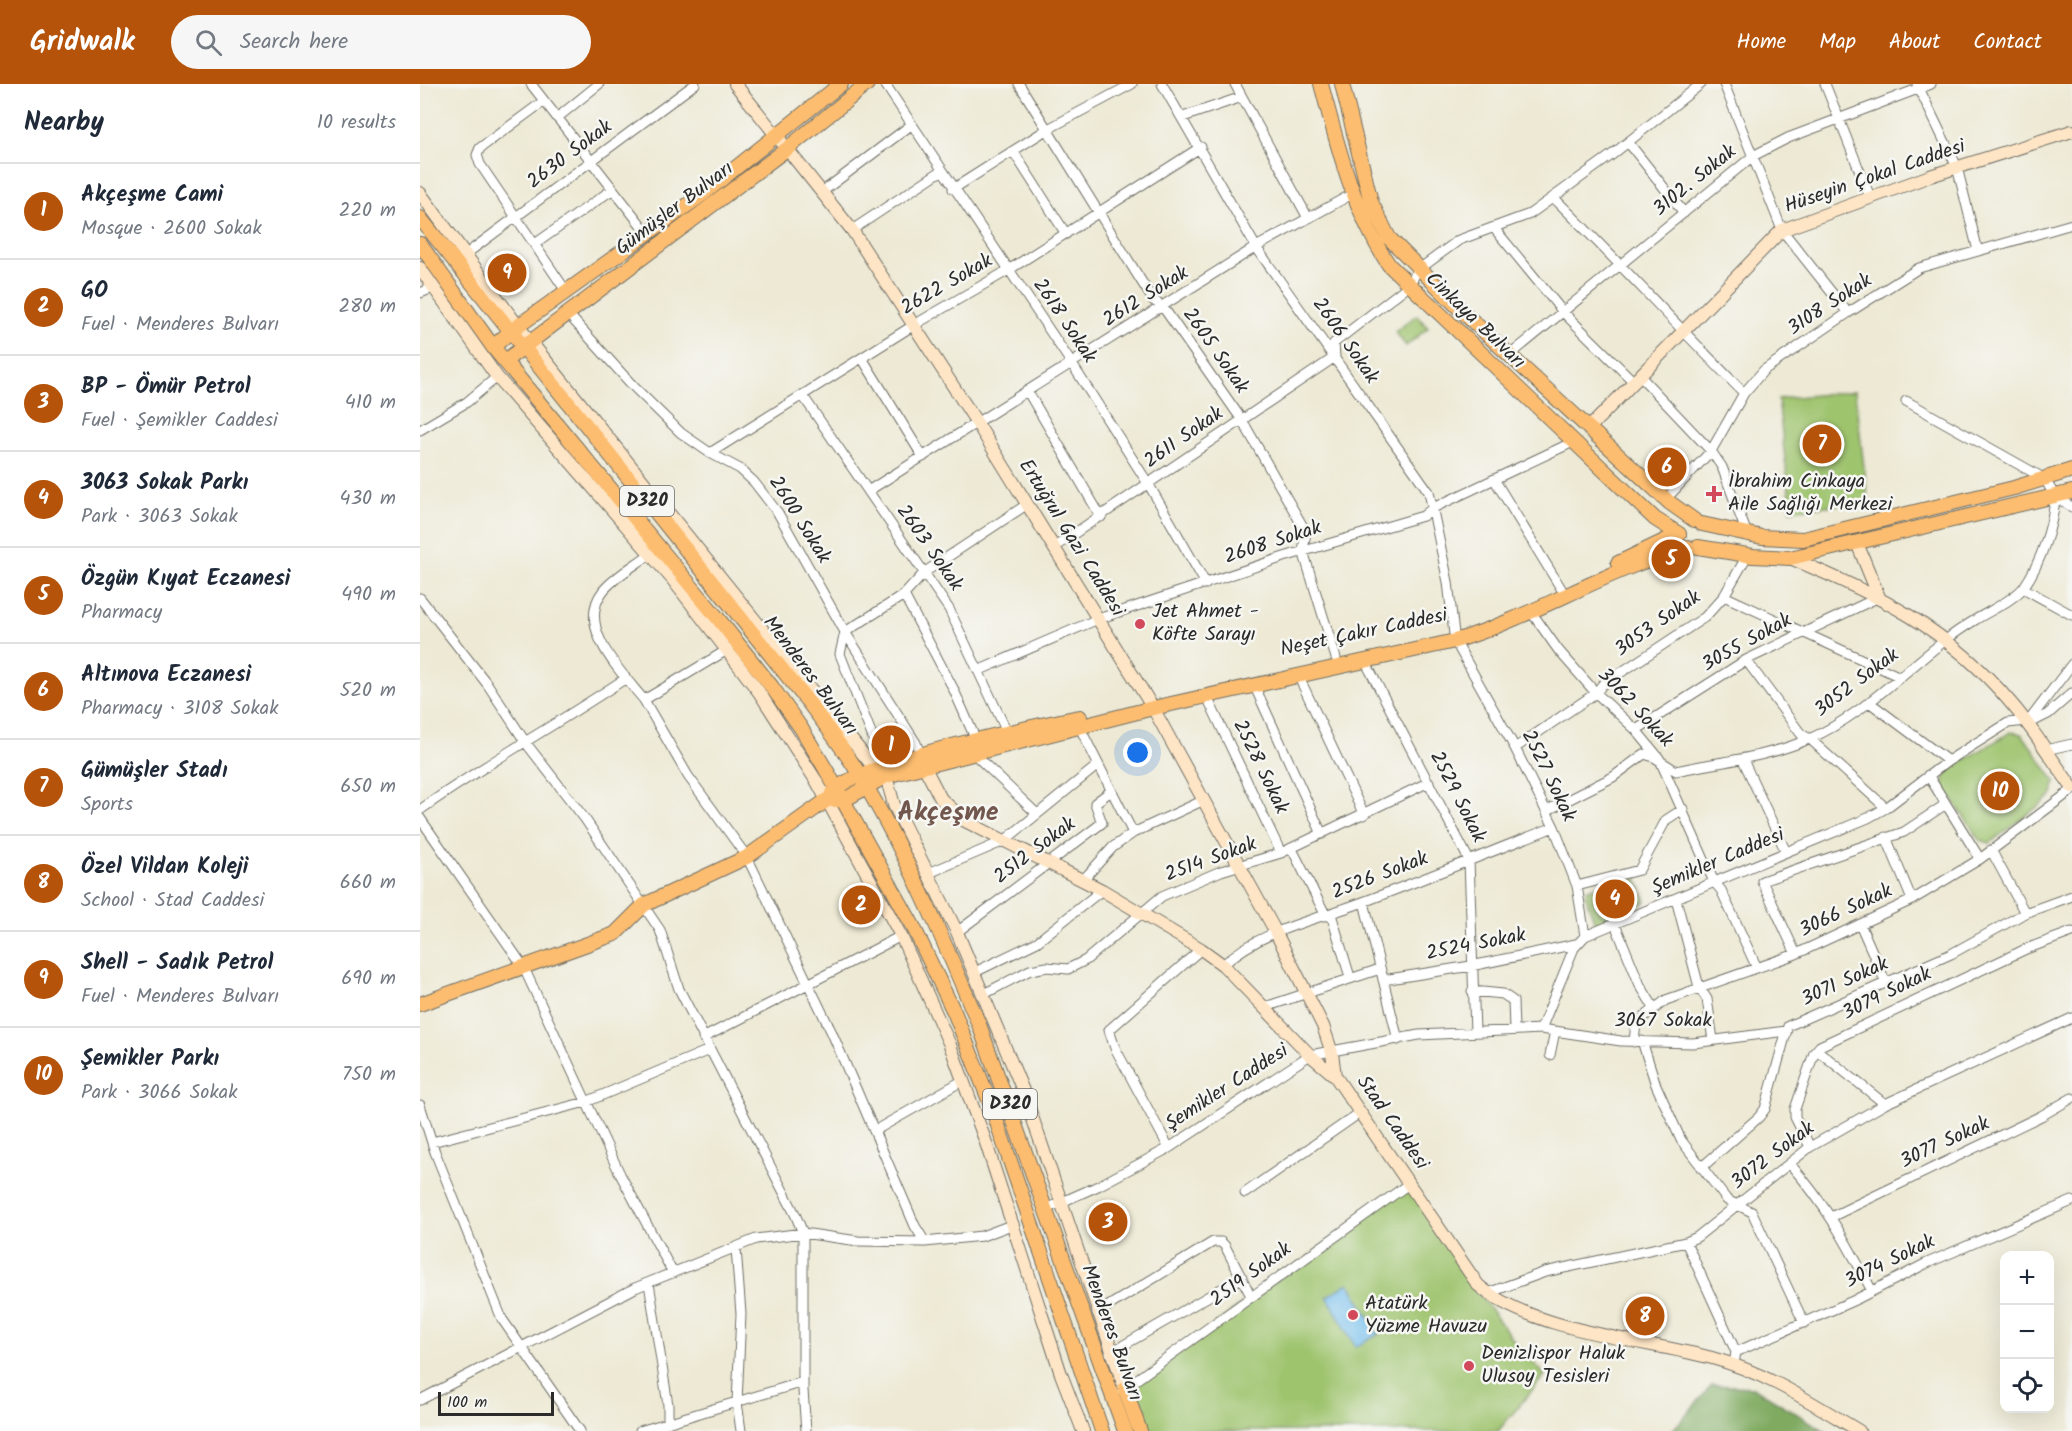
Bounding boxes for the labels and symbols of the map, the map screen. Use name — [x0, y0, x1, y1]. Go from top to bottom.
street label: 2630 Sokak — [520, 112, 620, 198]
street label: Hüseyin Çokal Caddesi — [1780, 131, 1971, 223]
street label: 3102. Sokak — [1646, 137, 1744, 225]
street label: Gümüşler Bulvarı — [609, 154, 741, 264]
street label: 2622 Sokak — [895, 245, 1000, 324]
pin: 9 — [488, 250, 526, 296]
street label: 2612 Sokak — [1097, 258, 1196, 336]
street label: Cinkaya Bulvarı — [1417, 264, 1533, 378]
street label: 3108 Sokak — [1781, 265, 1879, 344]
street label: 2618 Sokak — [1024, 272, 1105, 371]
street label: 2606 Sokak — [1303, 291, 1387, 392]
street label: 2605 Sokak — [1173, 301, 1257, 401]
street label: 2611 Sokak — [1137, 398, 1231, 477]
pin: 7 — [1802, 422, 1842, 466]
pin: 6 — [1648, 444, 1686, 490]
street label: Ertuğrul Gazi Caddesi — [1009, 453, 1133, 624]
place label: İbrahim Cinkaya Aile Sağlığı Merkezi — [1728, 466, 1894, 521]
street label: 2600 Sokak — [759, 470, 839, 571]
marker: İbrahim Cinkaya Aile Sağlığı Merkezi — [1705, 485, 1723, 503]
road number: D320 — [620, 486, 674, 516]
street label: 2603 Sokak — [887, 498, 971, 599]
street label: 2608 Sokak — [1220, 512, 1326, 574]
pin: 5 — [1652, 536, 1690, 582]
street label: 3053 Sokak — [1608, 582, 1708, 666]
place label: Jet Ahmet - Köfte Sarayı — [1152, 596, 1259, 651]
street label: Neşet Çakır Caddesi — [1277, 599, 1452, 666]
street label: 3055 Sokak — [1696, 605, 1798, 681]
street label: Menderes Bulvarı — [754, 609, 866, 743]
marker: Jet Ahmet - Köfte Sarayı — [1133, 617, 1147, 631]
street label: 3052 Sokak — [1808, 640, 1907, 726]
street label: 3062 Sokak — [1589, 661, 1681, 756]
street label: 2528 Sokak — [1223, 714, 1297, 820]
pin: 1 — [872, 722, 910, 768]
street label: 2527 Sokak — [1512, 724, 1584, 828]
your location — [1123, 738, 1152, 767]
street label: 2529 Sokak — [1420, 745, 1494, 849]
pin: 10 — [1980, 768, 2020, 814]
district label: Akçeşme — [898, 792, 999, 834]
street label: 2512 Sokak — [987, 809, 1083, 893]
street label: Şemikler Caddesi — [1646, 819, 1791, 904]
street label: 2514 Sokak — [1161, 828, 1262, 891]
street label: 2526 Sokak — [1327, 843, 1433, 909]
street label: 3066 Sokak — [1794, 875, 1898, 947]
pin: 4 — [1596, 876, 1634, 922]
pin: 2 — [842, 882, 880, 928]
street label: 2524 Sokak — [1423, 920, 1529, 970]
street label: 3071 Sokak — [1796, 948, 1894, 1015]
street label: 3079 Sokak — [1837, 958, 1938, 1029]
street label: 3067 Sokak — [1614, 1005, 1712, 1037]
street label: Şemikler Caddesi — [1159, 1035, 1296, 1140]
street label: Stad Caddesi — [1348, 1069, 1437, 1178]
road number: D320 — [983, 1089, 1037, 1119]
street label: 3077 Sokak — [1895, 1108, 1996, 1178]
street label: 3072 Sokak — [1724, 1113, 1822, 1198]
pin: 3 — [1088, 1200, 1128, 1244]
street label: 3074 Sokak — [1839, 1226, 1941, 1298]
street label: 2519 Sokak — [1203, 1234, 1299, 1316]
street label: Menderes Bulvarı — [1071, 1260, 1151, 1406]
place label: Atatürk Yüzme Havuzu — [1365, 1288, 1487, 1343]
pin: 8 — [1626, 1294, 1664, 1338]
marker: Atatürk Yüzme Havuzu — [1346, 1308, 1360, 1322]
place label: Denizlispor Haluk Ulusoy Tesisleri — [1481, 1338, 1626, 1393]
marker: Denizlispor Haluk Ulusoy Tesisleri — [1462, 1359, 1476, 1373]
scale bar — [438, 1389, 554, 1416]

